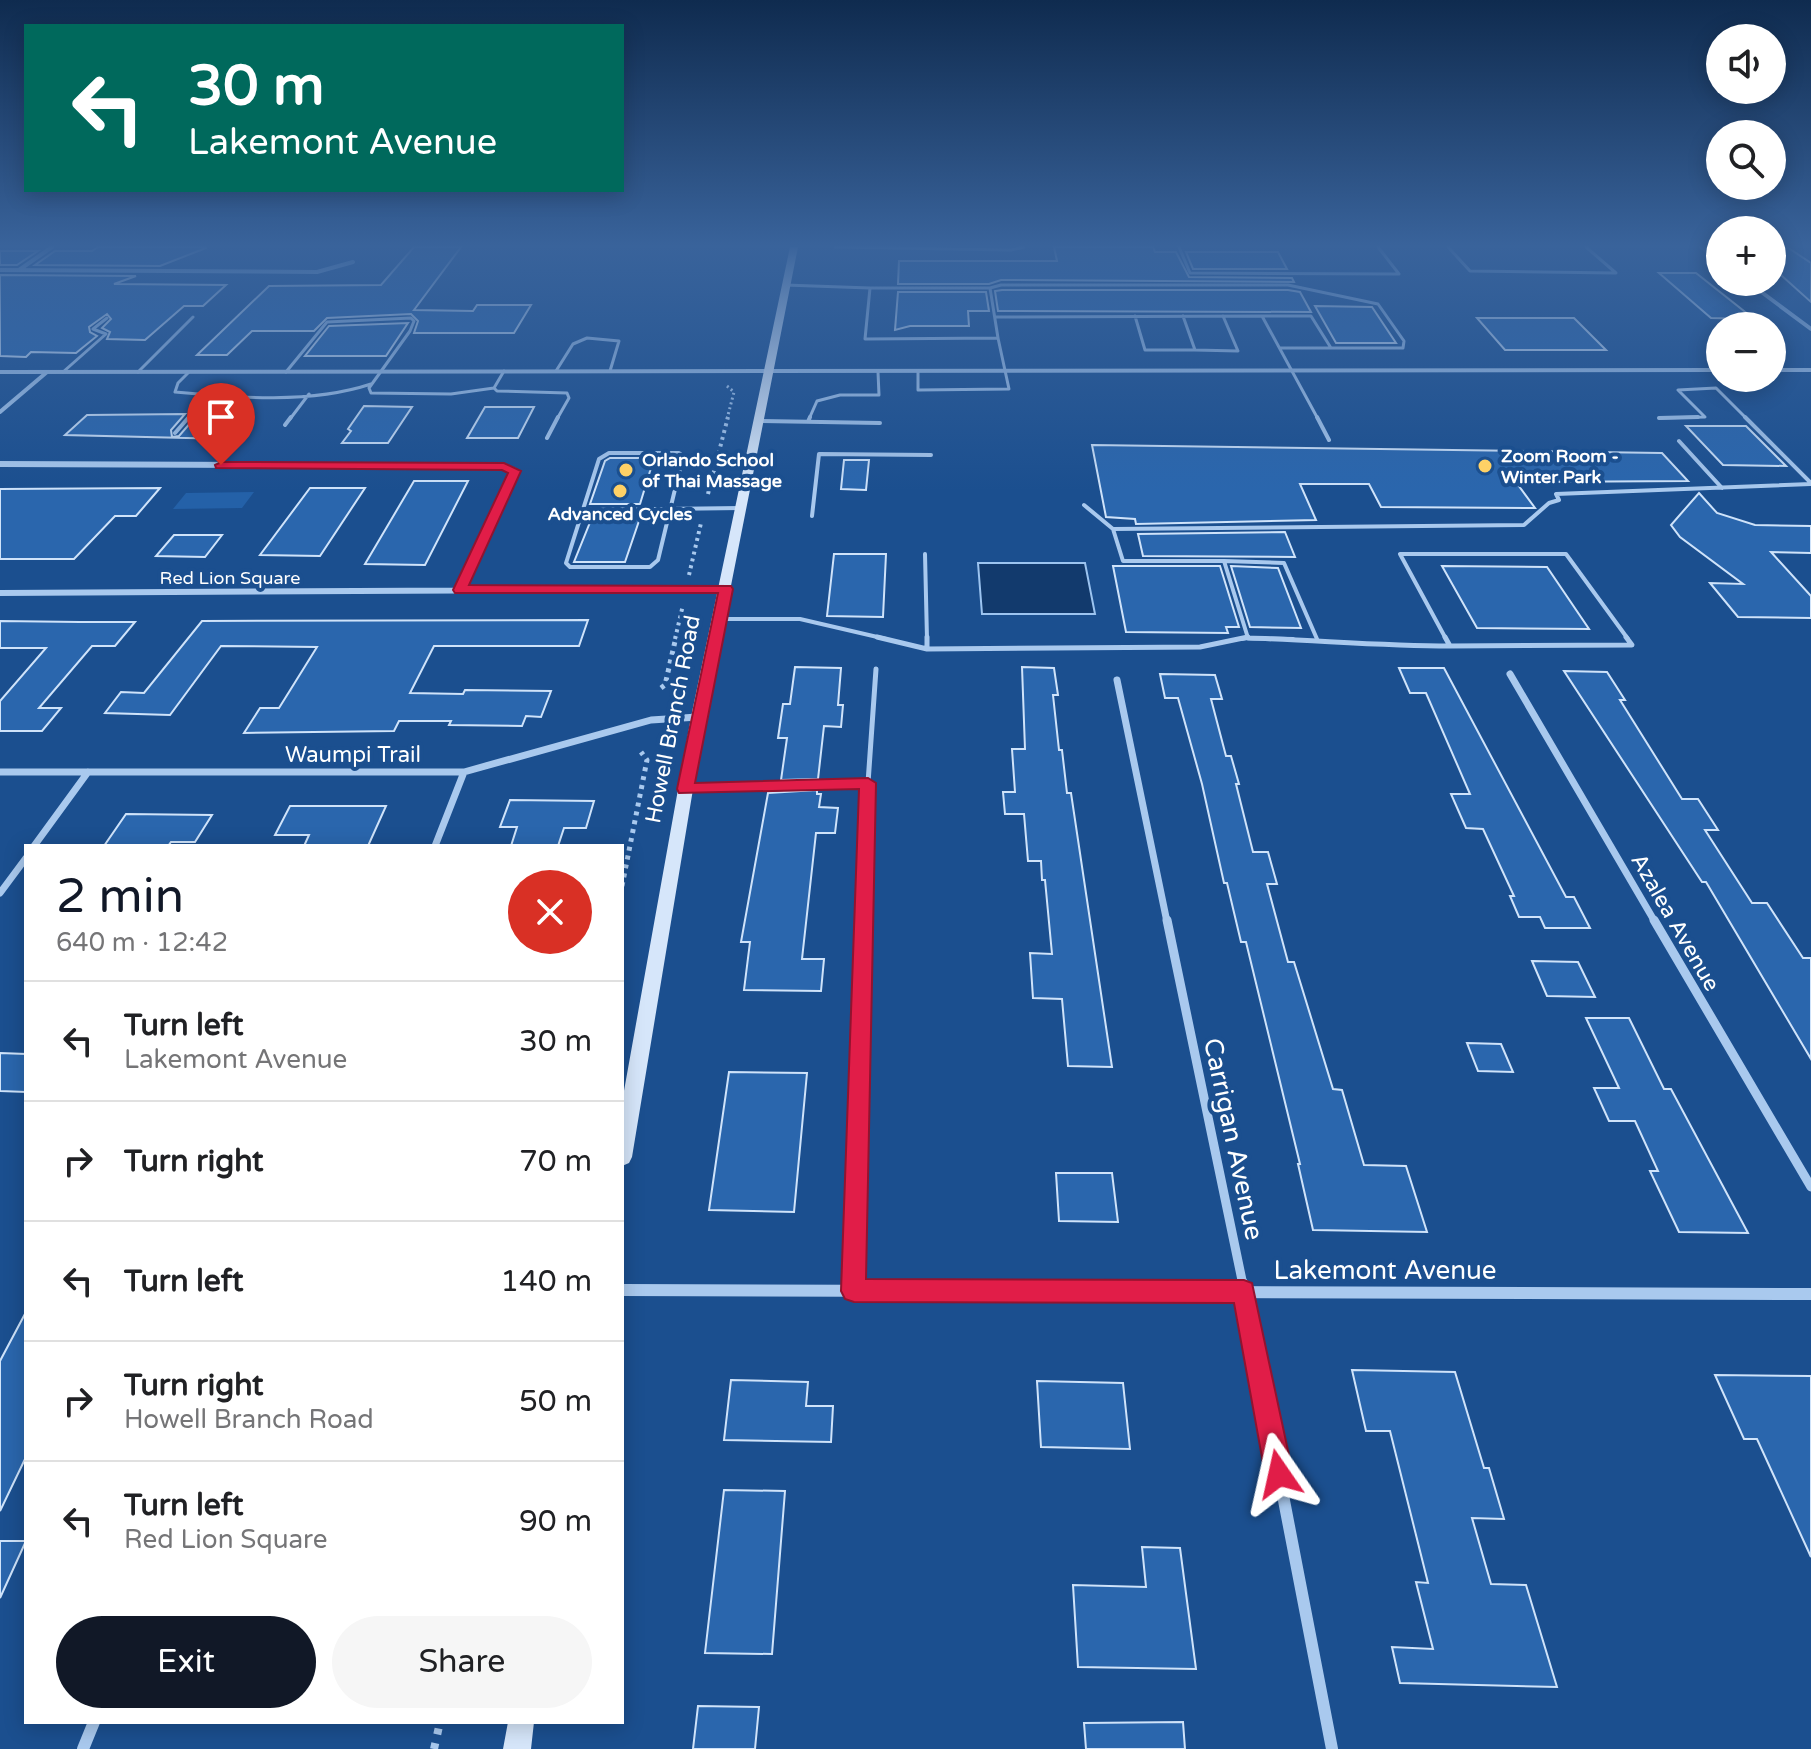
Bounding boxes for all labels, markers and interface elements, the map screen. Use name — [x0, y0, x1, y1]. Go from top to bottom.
map controls — [1706, 24, 1786, 392]
button: sound — [1706, 24, 1786, 104]
text: 30 m — [188, 53, 324, 120]
icon: left — [56, 56, 160, 160]
button: search — [1706, 120, 1786, 200]
text: Lakemont Avenue — [188, 121, 497, 164]
button: + — [1706, 216, 1786, 296]
button: − — [1706, 312, 1786, 392]
pin — [187, 383, 255, 465]
icon: arrive — [199, 395, 243, 439]
place label: Zoom Room - Winter Park — [1501, 445, 1619, 488]
place label: Orlando School of Thai Massage — [642, 449, 782, 492]
marker: Zoom Room - Winter Park — [1476, 457, 1494, 475]
marker: Orlando School of Thai Massage — [617, 461, 635, 479]
marker: Advanced Cycles — [611, 482, 629, 500]
place label: Advanced Cycles — [548, 503, 693, 525]
street label: Red Lion Square — [160, 567, 300, 589]
street label: Howell Branch Road — [640, 613, 706, 825]
street label: Waumpi Trail — [285, 742, 421, 768]
street label: Azalea Avenue — [1625, 849, 1725, 996]
text: 2 min — [56, 868, 184, 926]
button: close — [508, 870, 592, 954]
text: 640 m · 12:42 — [56, 927, 228, 958]
text: Turn left — [124, 1007, 243, 1044]
icon: left — [56, 1019, 100, 1063]
text: 30 m — [519, 1023, 592, 1060]
street label: Carrigan Avenue — [1197, 1035, 1270, 1243]
text: Lakemont Avenue — [124, 1044, 347, 1075]
icon: right — [56, 1139, 100, 1183]
text: Turn right — [124, 1143, 264, 1180]
text: 70 m — [519, 1143, 592, 1180]
street label: Lakemont Avenue — [1273, 1255, 1497, 1286]
icon: left — [56, 1259, 100, 1303]
text: Turn left — [124, 1263, 243, 1300]
text: 140 m — [500, 1263, 592, 1300]
text: Turn right — [124, 1367, 264, 1404]
icon: right — [56, 1379, 100, 1423]
text: 50 m — [519, 1383, 592, 1420]
text: Howell Branch Road — [124, 1404, 374, 1435]
position arrow — [1237, 1432, 1321, 1516]
text: Turn left — [124, 1487, 243, 1524]
icon: left — [56, 1499, 100, 1543]
text: 90 m — [519, 1503, 592, 1540]
text: Red Lion Square — [124, 1524, 327, 1555]
button: Exit — [56, 1616, 316, 1708]
button: Share — [332, 1616, 592, 1708]

